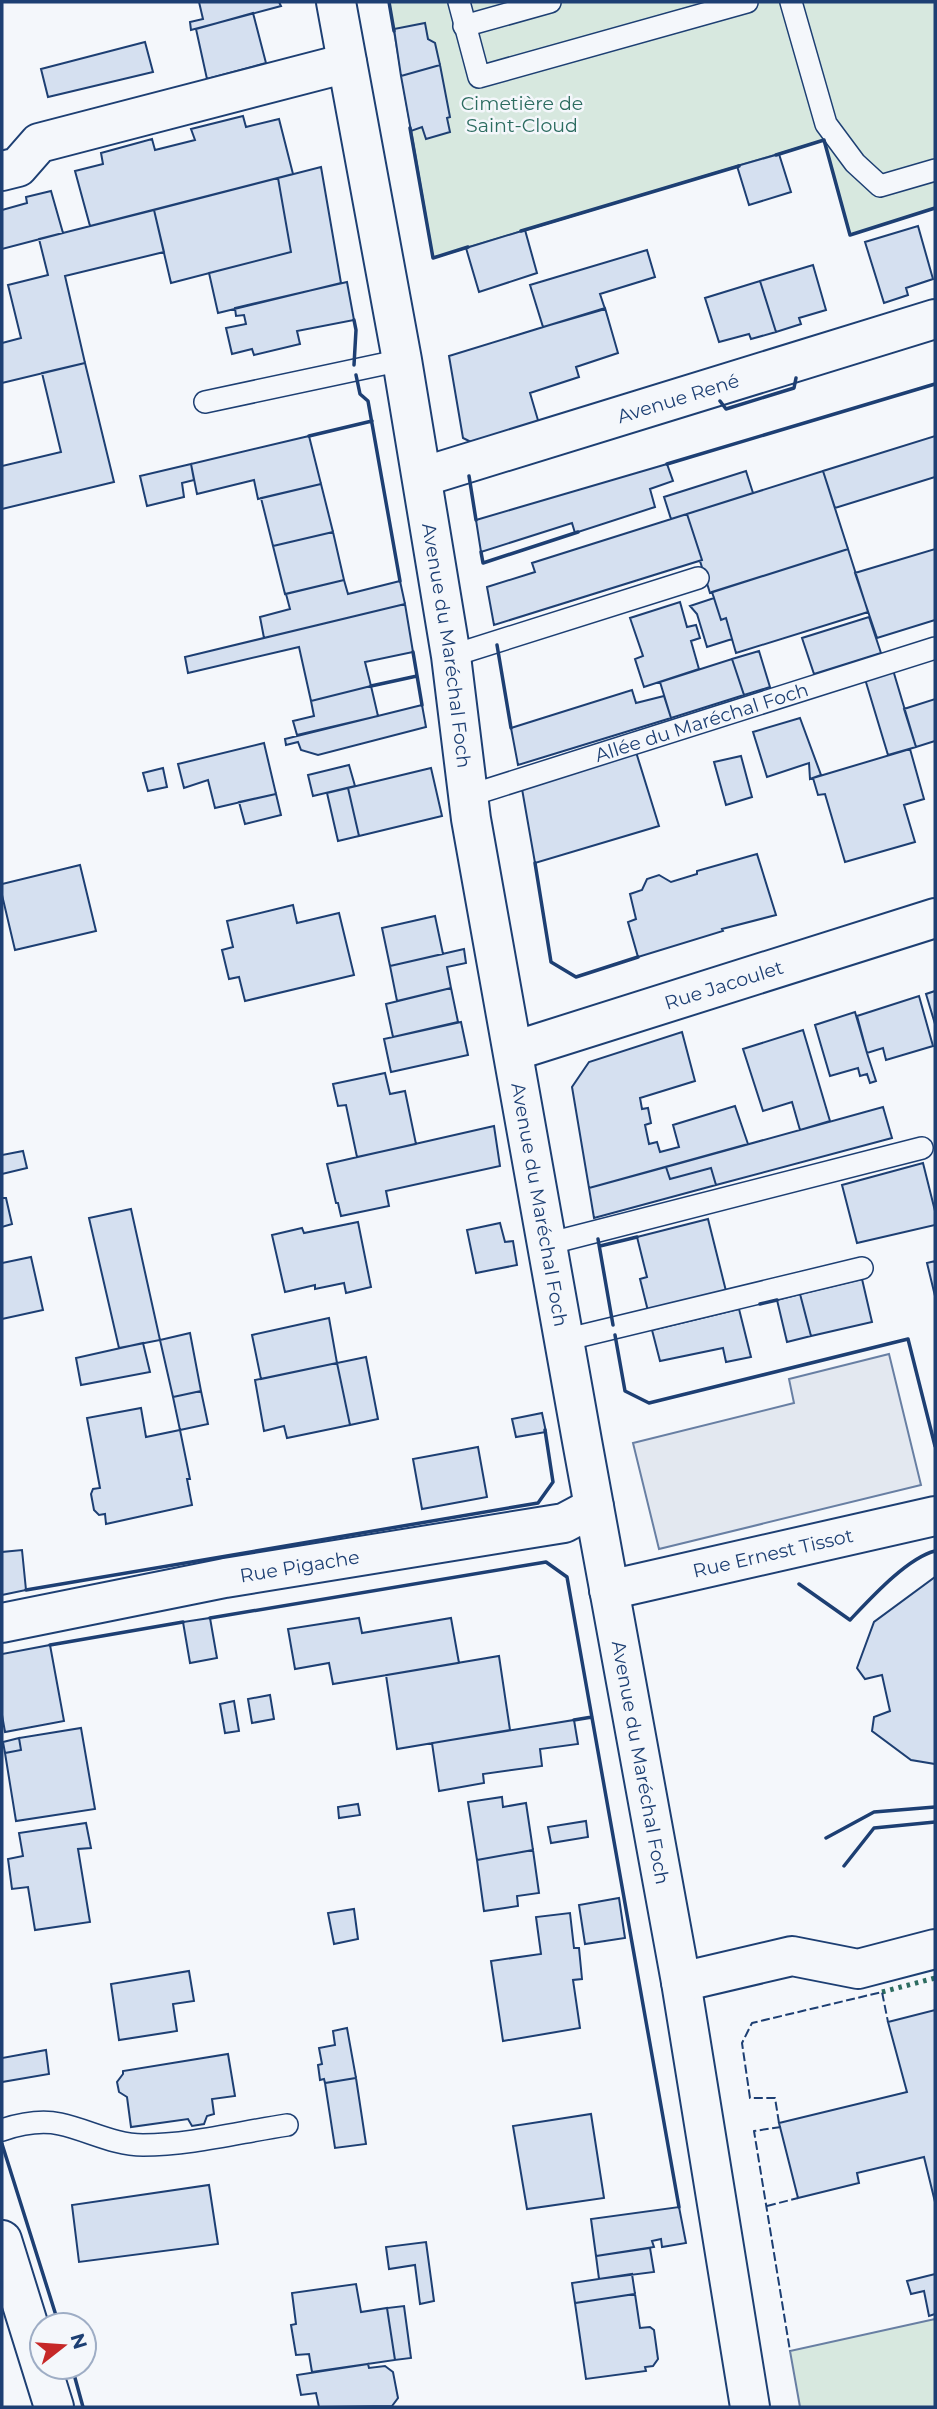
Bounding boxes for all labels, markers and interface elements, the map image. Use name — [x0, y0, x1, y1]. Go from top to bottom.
park label: Cimetière de Saint-Cloud — [461, 92, 583, 137]
street label: Avenue René — [615, 369, 742, 428]
street label: Avenue du Maréchal Foch — [417, 521, 476, 769]
street label: Allée du Maréchal Foch — [592, 678, 811, 767]
street label: Rue Jacoulet — [662, 956, 786, 1015]
street label: Avenue du Maréchal Foch — [506, 1081, 572, 1329]
street label: Rue Ernest Tissot — [691, 1524, 856, 1583]
street label: Rue Pigache — [238, 1545, 361, 1587]
street label: Avenue du Maréchal Foch — [607, 1639, 674, 1886]
north arrow — [28, 2311, 98, 2381]
text: N — [66, 2330, 92, 2352]

